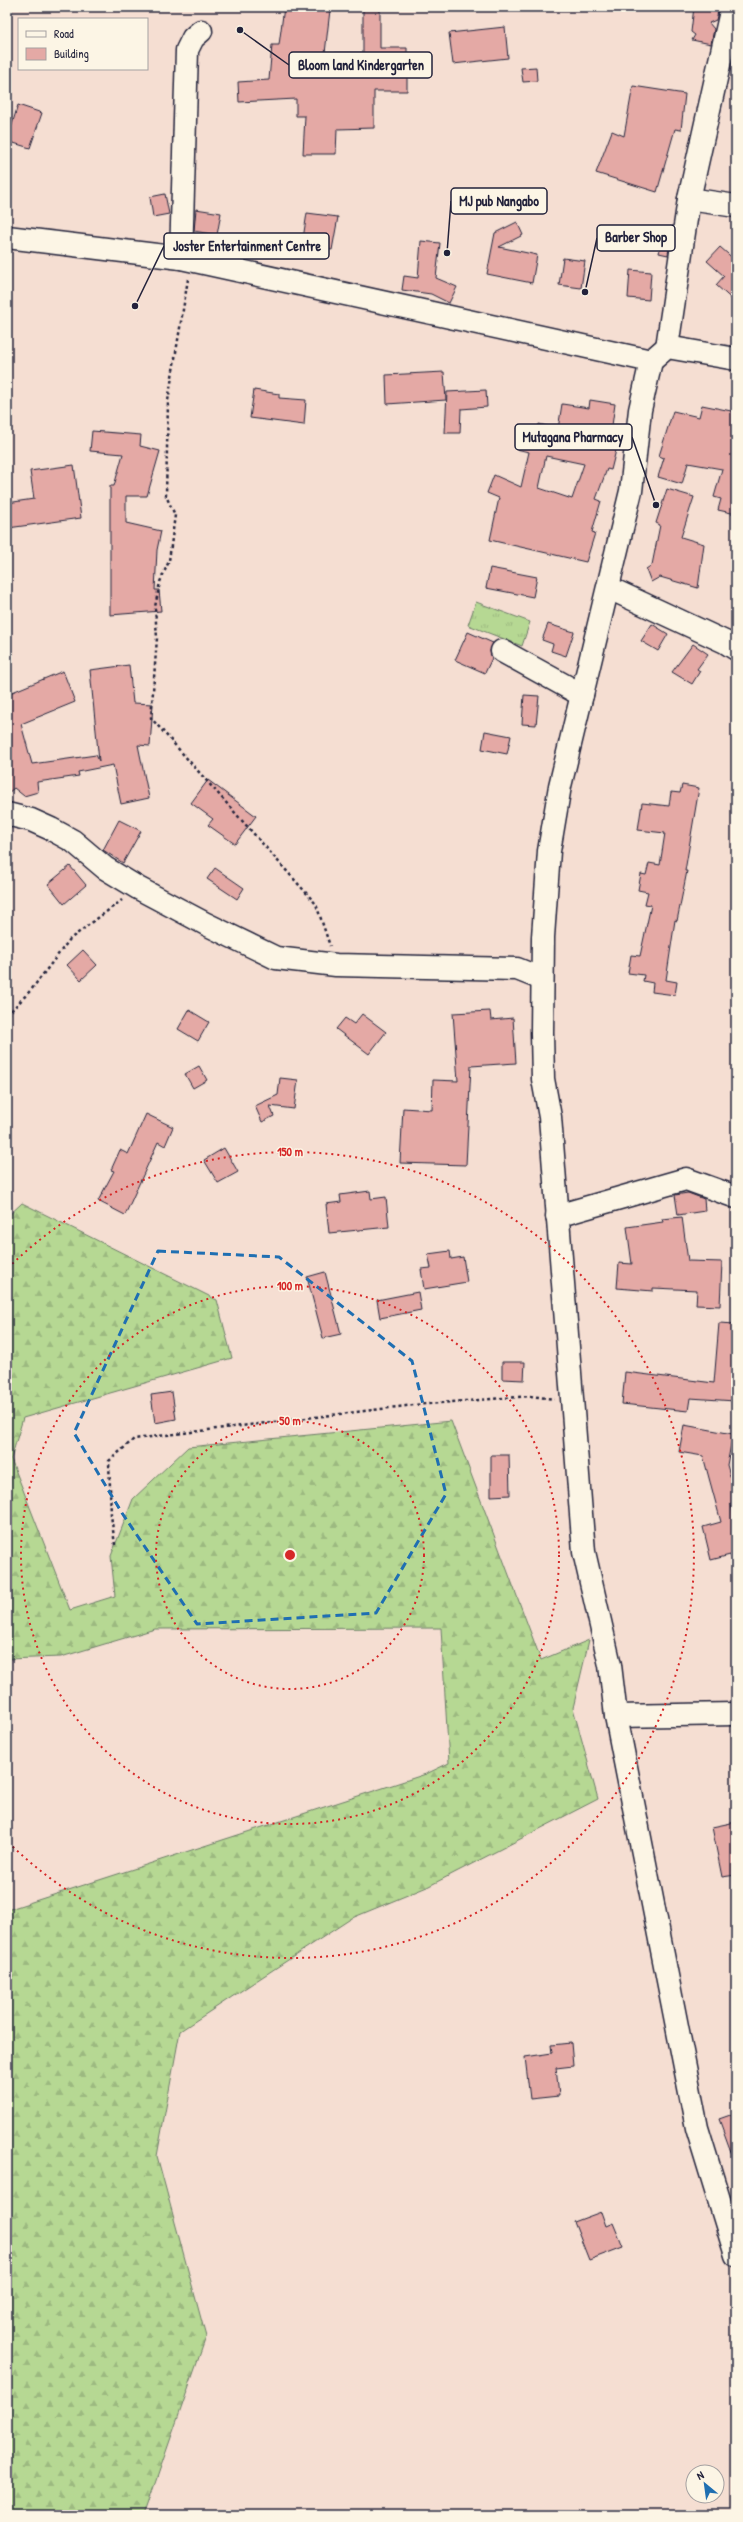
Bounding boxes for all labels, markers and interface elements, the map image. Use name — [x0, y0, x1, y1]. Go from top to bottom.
legend — [18, 18, 148, 70]
text: Road — [54, 25, 74, 42]
text: Building — [54, 45, 89, 62]
callout: Bloom land Kindergarten — [289, 52, 432, 78]
text: Bloom land Kindergarten — [298, 55, 424, 76]
callout: MJ pub Nangabo — [451, 188, 547, 214]
text: MJ pub Nangabo — [459, 191, 539, 212]
callout: Barber Shop — [597, 225, 675, 251]
text: Barber Shop — [605, 227, 668, 248]
callout: Joster Entertainment Centre — [164, 233, 329, 259]
text: Joster Entertainment Centre — [173, 236, 321, 255]
callout: Mutagana Pharmacy — [515, 424, 632, 450]
text: Mutagana Pharmacy — [523, 427, 623, 448]
text: 150 m — [277, 1143, 303, 1160]
text: 100 m — [277, 1277, 303, 1294]
text: 50 m — [279, 1412, 301, 1429]
centre of rings — [283, 1548, 297, 1562]
north arrow — [685, 2464, 725, 2504]
text: N — [694, 2468, 706, 2483]

